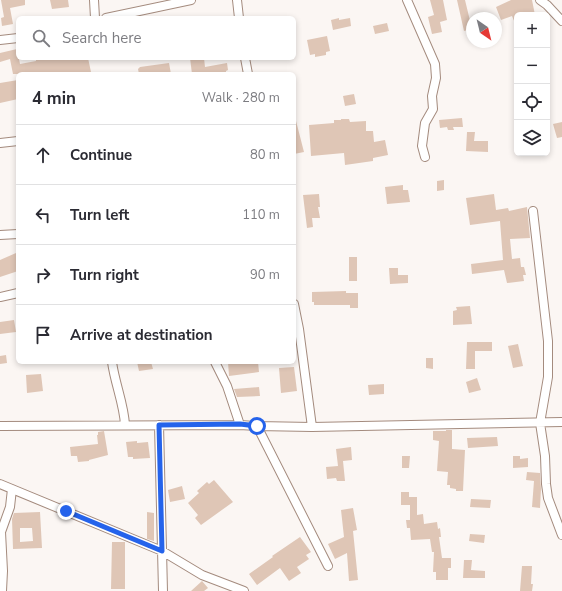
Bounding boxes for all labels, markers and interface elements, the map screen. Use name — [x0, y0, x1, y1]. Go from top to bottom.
north arrow — [466, 12, 502, 48]
map controls — [514, 12, 550, 156]
button: + — [514, 12, 550, 48]
search box — [16, 16, 296, 60]
icon: search — [30, 27, 52, 49]
text: Search here — [62, 28, 142, 48]
button: − — [514, 48, 550, 84]
button: locate — [514, 84, 550, 120]
text: 4 min — [32, 87, 76, 110]
text: Walk · 280 m — [202, 89, 280, 107]
button: layers — [514, 120, 550, 156]
icon: ahead — [32, 144, 54, 166]
text: Continue — [70, 145, 132, 165]
text: 80 m — [250, 146, 280, 164]
icon: left — [32, 204, 54, 226]
text: Turn left — [70, 205, 129, 225]
text: 110 m — [242, 206, 280, 224]
icon: right — [32, 264, 54, 286]
text: Turn right — [70, 265, 139, 285]
text: 90 m — [250, 266, 280, 284]
icon: arrive — [32, 324, 54, 346]
text: Arrive at destination — [70, 325, 213, 345]
route start — [248, 417, 266, 435]
route end — [57, 502, 75, 520]

